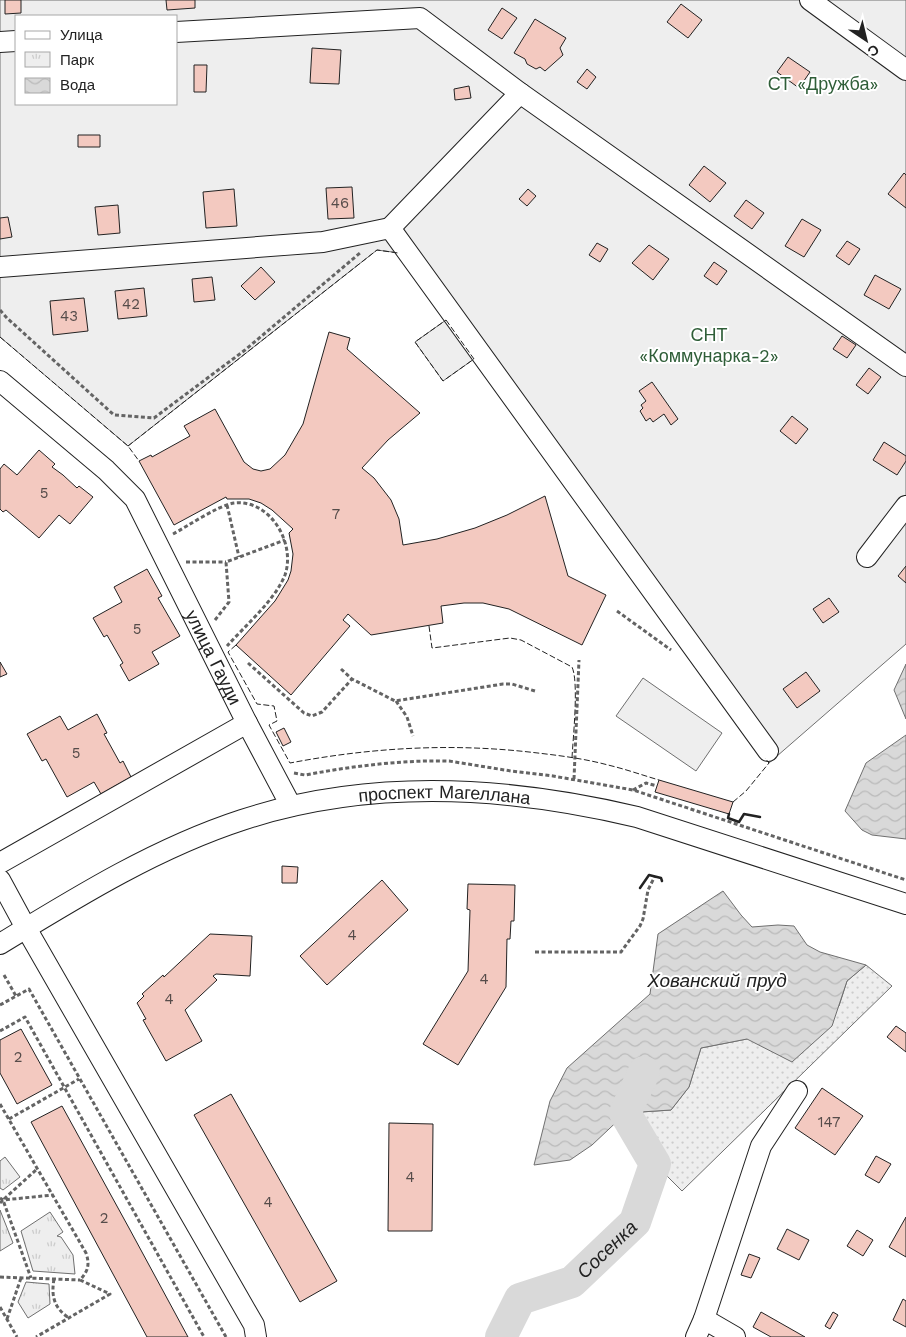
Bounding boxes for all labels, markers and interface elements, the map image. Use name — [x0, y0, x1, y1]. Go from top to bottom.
legend — [15, 15, 178, 105]
north arrow — [841, 15, 891, 65]
text: Улица — [60, 26, 103, 44]
text: С — [865, 41, 882, 60]
text: Парк — [60, 51, 94, 69]
park label: СТ «Дружба» — [768, 73, 878, 94]
text: Вода — [60, 76, 96, 94]
house number: 46 — [331, 194, 349, 212]
house number: 42 — [122, 295, 140, 313]
house number: 43 — [60, 307, 78, 325]
park label: СНТ «Коммунарка-2» — [639, 324, 779, 366]
house number: 5 — [40, 484, 48, 502]
house number: 7 — [332, 505, 340, 523]
street label: улица Гауди — [182, 606, 246, 708]
house number: 5 — [133, 620, 141, 638]
house number: 5 — [72, 744, 80, 762]
street label: проспект Магеллана — [357, 781, 533, 808]
house number: 4 — [347, 926, 357, 944]
water label: Хованский пруд — [646, 969, 787, 992]
house number: 4 — [479, 970, 489, 988]
house number: 4 — [164, 990, 174, 1008]
house number: 2 — [14, 1048, 22, 1066]
house number: 147 — [818, 1113, 840, 1131]
house number: 4 — [405, 1168, 415, 1186]
house number: 4 — [263, 1193, 273, 1211]
house number: 2 — [100, 1209, 108, 1227]
water label: Сосенка — [572, 1215, 641, 1283]

